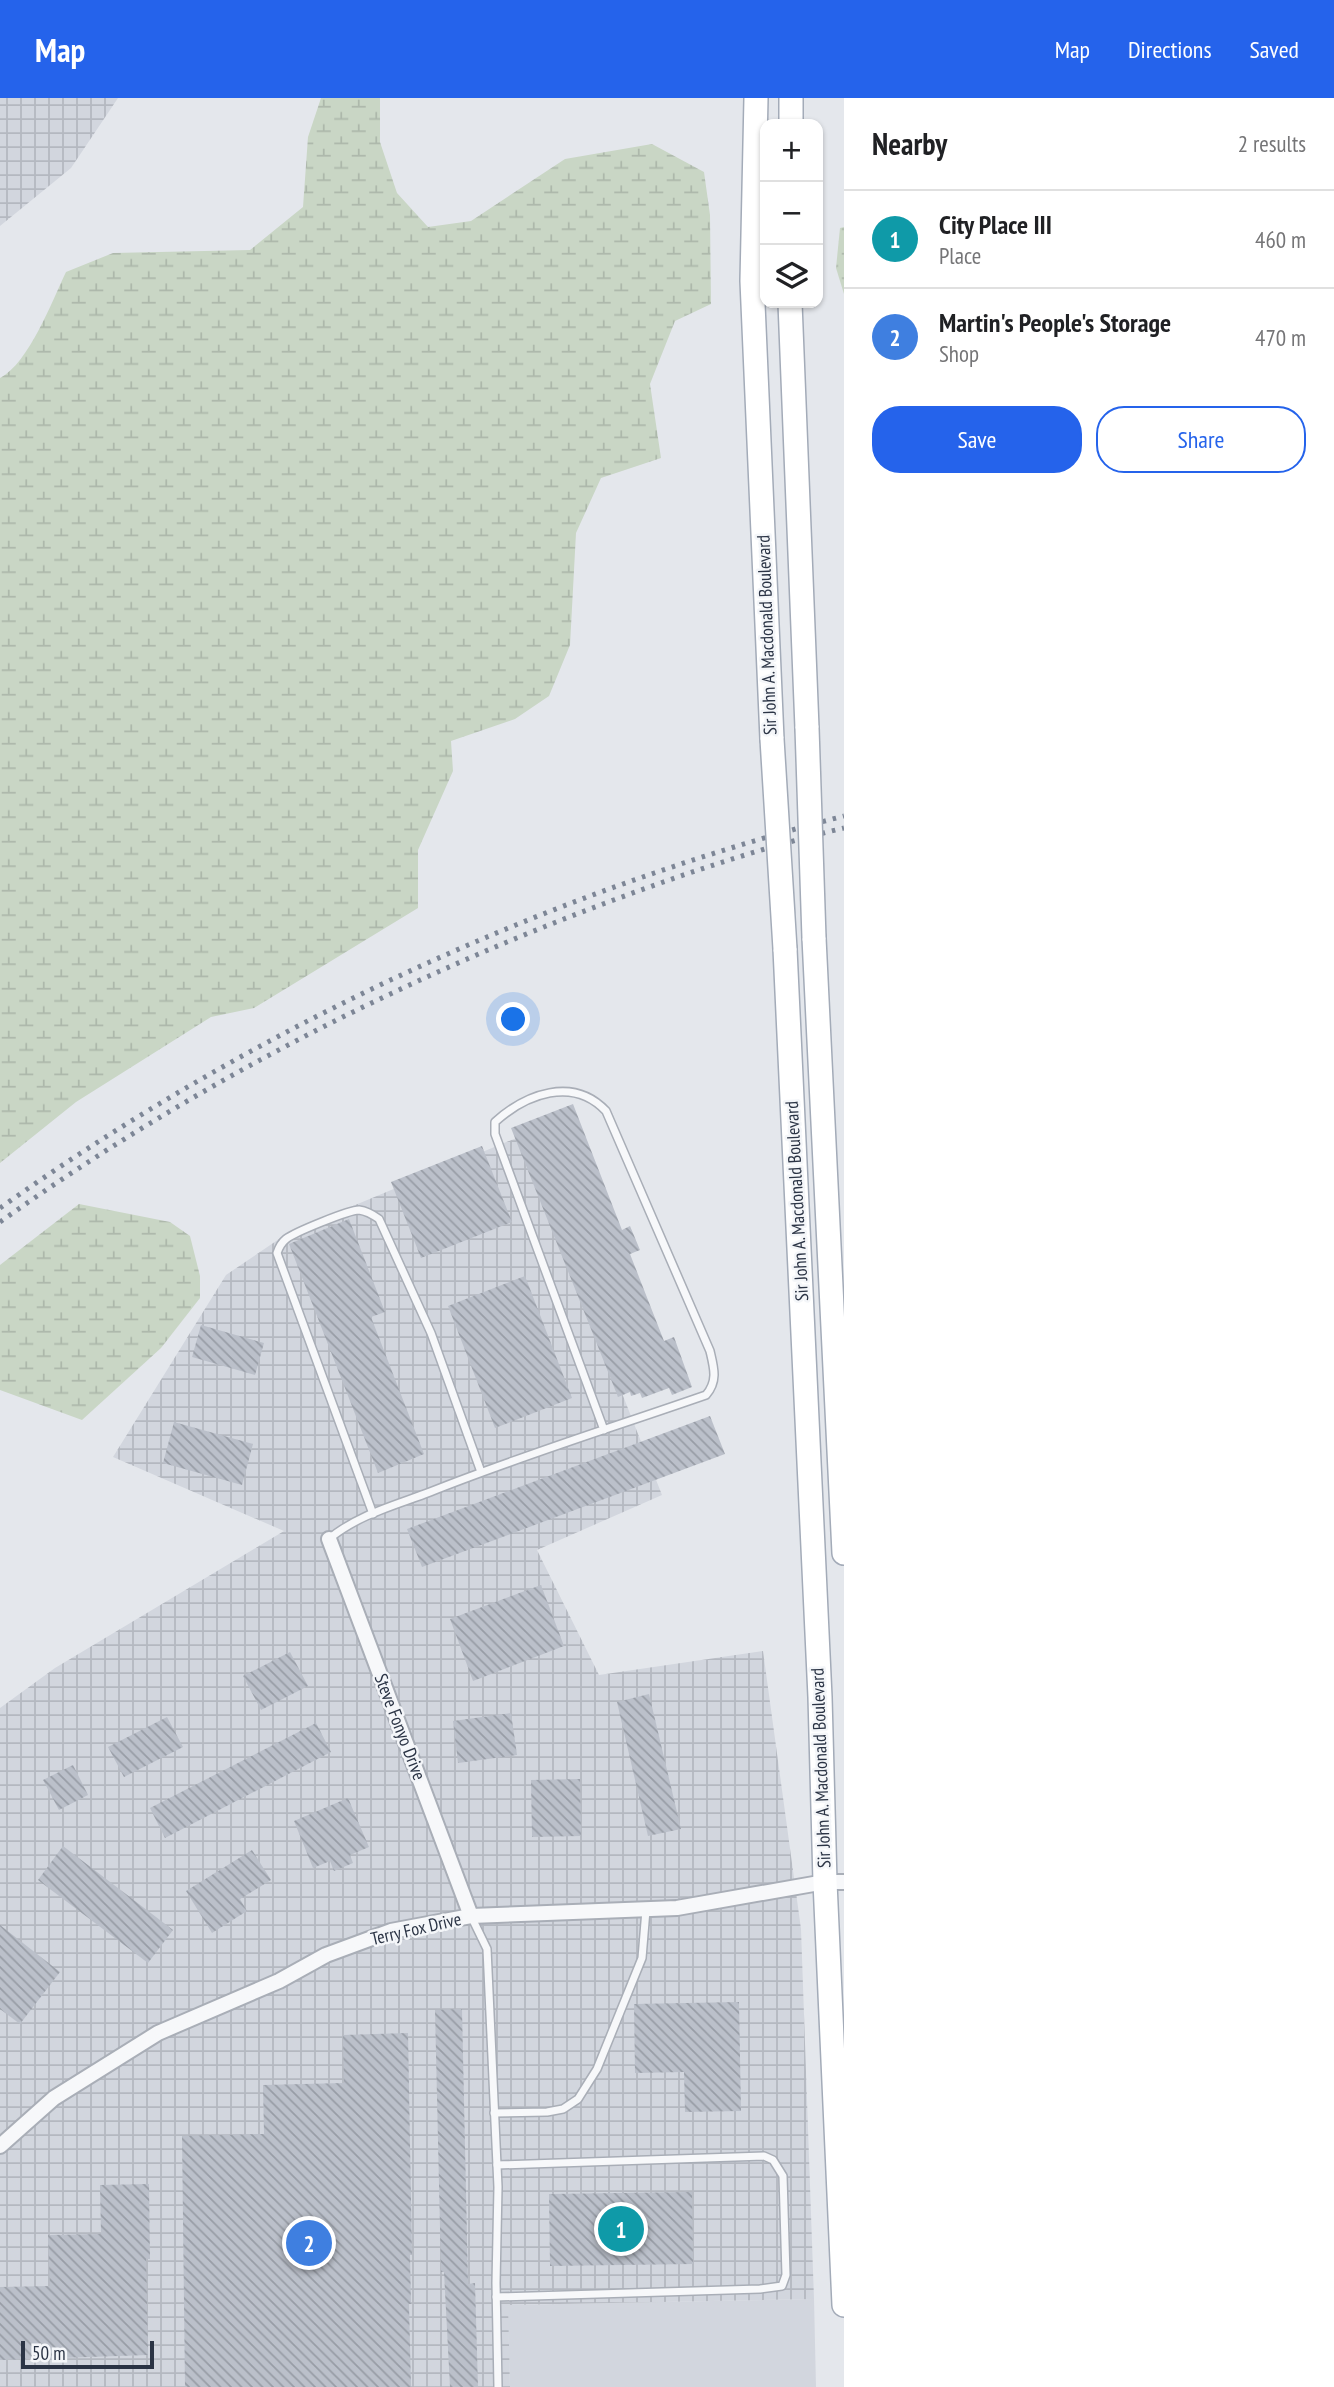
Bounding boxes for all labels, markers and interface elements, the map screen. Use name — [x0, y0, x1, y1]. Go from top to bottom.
text: Map — [35, 28, 85, 71]
text: Map — [1055, 34, 1090, 65]
text: Directions — [1128, 34, 1212, 65]
text: Saved — [1250, 34, 1299, 65]
map controls — [760, 119, 823, 308]
button: + — [760, 119, 823, 182]
text: Nearby — [872, 124, 947, 163]
text: 2 results — [1238, 129, 1306, 158]
button: − — [760, 182, 823, 245]
text: City Place III — [939, 208, 1052, 241]
text: 1 — [890, 225, 901, 254]
text: 460 m — [1255, 225, 1306, 254]
text: Place — [939, 241, 981, 270]
button: layers — [760, 245, 823, 308]
text: Martin's People's Storage — [939, 306, 1171, 339]
text: 2 — [890, 323, 901, 352]
text: 470 m — [1255, 323, 1306, 352]
text: Shop — [939, 339, 979, 368]
button: Save — [872, 406, 1082, 473]
button: Share — [1096, 406, 1306, 473]
street label: Sir John A. Macdonald Boulevard — [752, 535, 781, 735]
your location — [496, 1002, 530, 1036]
street label: Sir John A. Macdonald Boulevard — [780, 1100, 813, 1302]
street label: Sir John A. Macdonald Boulevard — [806, 1668, 835, 1868]
street label: Steve Fonyo Drive — [370, 1670, 431, 1783]
street label: Terry Fox Drive — [369, 1907, 463, 1950]
pin: 1 — [598, 2203, 644, 2255]
pin: 2 — [286, 2217, 332, 2269]
scale bar — [21, 2338, 154, 2370]
text: 50 m — [32, 2341, 66, 2365]

